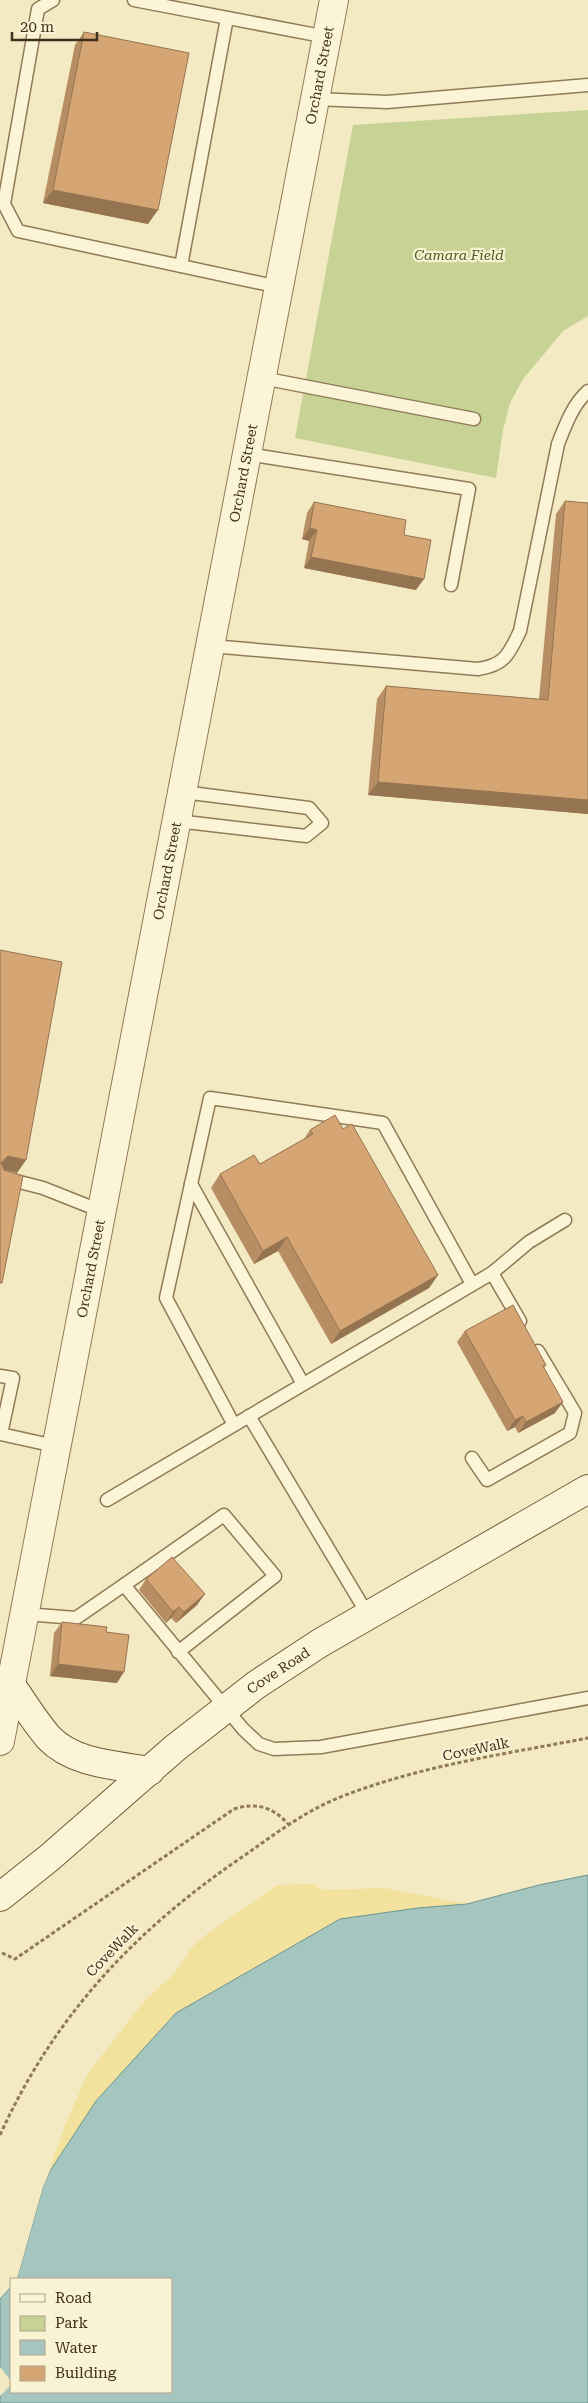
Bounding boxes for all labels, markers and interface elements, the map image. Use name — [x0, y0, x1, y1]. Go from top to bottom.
scale bar — [12, 10, 98, 42]
text: 20 m — [20, 18, 55, 36]
street label: Orchard Street — [302, 25, 337, 126]
park label: Camara Field — [414, 247, 504, 263]
street label: Orchard Street — [226, 423, 260, 524]
street label: Orchard Street — [150, 820, 184, 921]
street label: Orchard Street — [73, 1218, 108, 1319]
street label: Cove Road — [244, 1644, 313, 1697]
street label: CoveWalk — [441, 1734, 511, 1764]
street label: CoveWalk — [83, 1920, 141, 1980]
legend — [10, 2278, 172, 2393]
text: Road — [55, 2289, 92, 2307]
text: Park — [55, 2314, 89, 2332]
text: Water — [55, 2339, 97, 2357]
text: Building — [55, 2364, 117, 2382]

